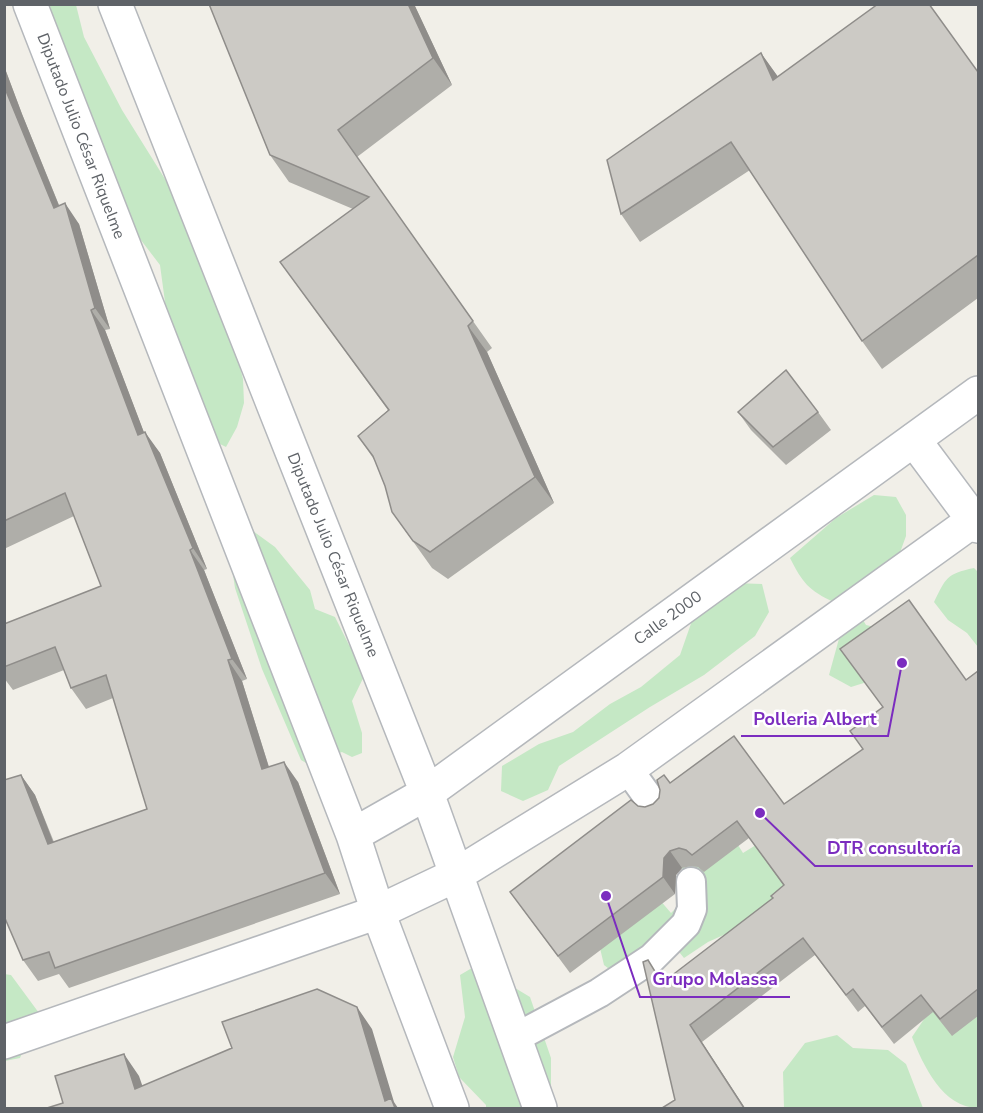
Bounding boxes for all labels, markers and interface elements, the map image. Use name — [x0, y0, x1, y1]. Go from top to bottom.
street label: Diputado Julio César Riquelme — [32, 30, 130, 242]
street label: Diputado Julio César Riquelme — [282, 449, 384, 661]
street label: Calle 2000 — [629, 586, 707, 650]
callout: Polleria Albert — [741, 700, 888, 736]
text: Polleria Albert — [753, 707, 877, 731]
callout: DTR consultoría — [815, 830, 973, 866]
text: DTR consultoría — [827, 836, 961, 860]
callout: Grupo Molassa — [640, 961, 790, 997]
text: Grupo Molassa — [652, 967, 778, 991]

